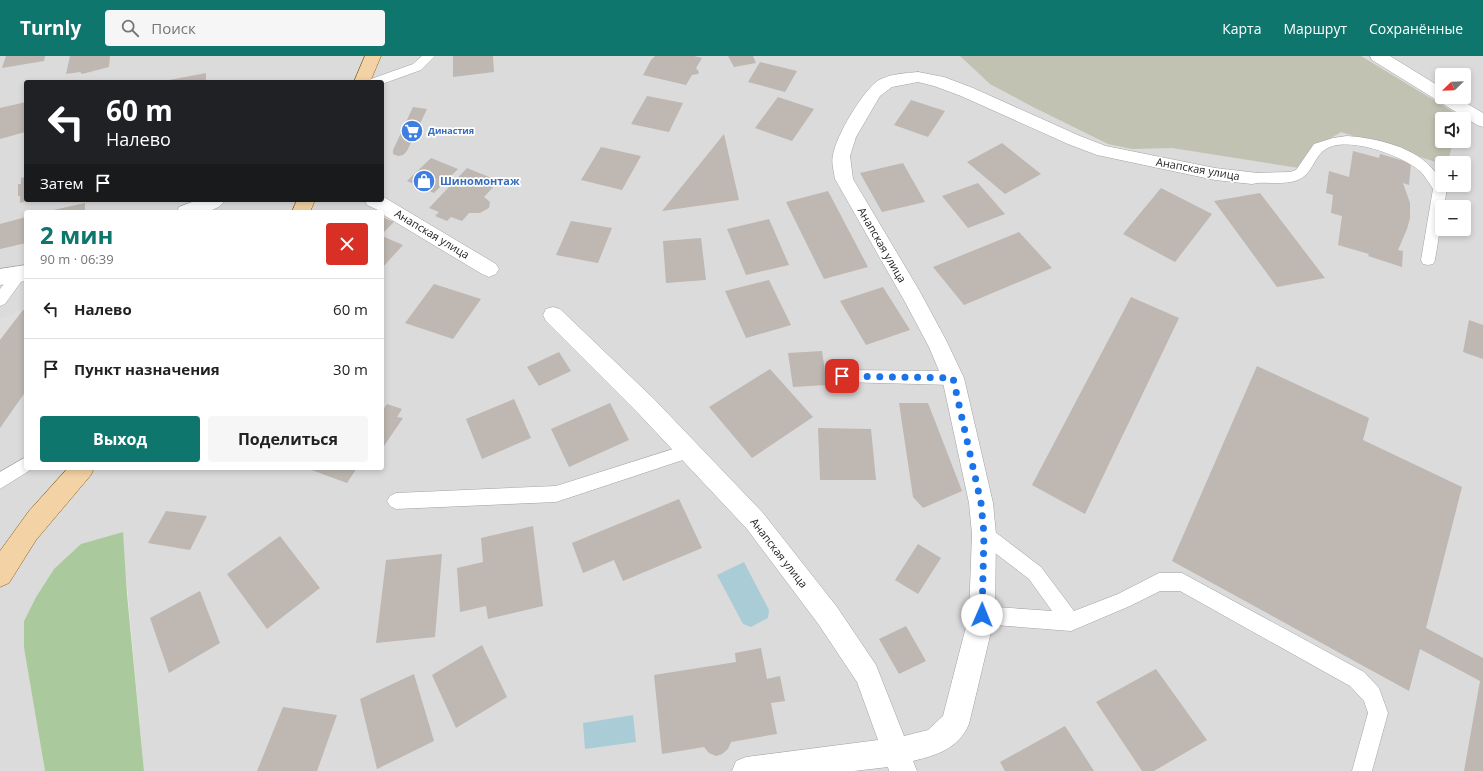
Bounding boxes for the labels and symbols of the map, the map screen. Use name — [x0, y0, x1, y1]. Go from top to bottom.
north arrow — [1435, 68, 1471, 104]
supermarket icon: Династия — [399, 118, 425, 144]
place label: Династия — [428, 124, 474, 137]
street label: Анапская улица — [1155, 154, 1241, 183]
shop icon: Шиномонтаж — [411, 168, 437, 194]
place label: Шиномонтаж — [440, 173, 520, 188]
street label: Анапская улица — [855, 204, 910, 285]
street label: Анапская улица — [392, 205, 472, 262]
pin — [825, 359, 859, 393]
street label: Анапская улица — [747, 515, 811, 591]
position arrow — [961, 594, 1003, 636]

